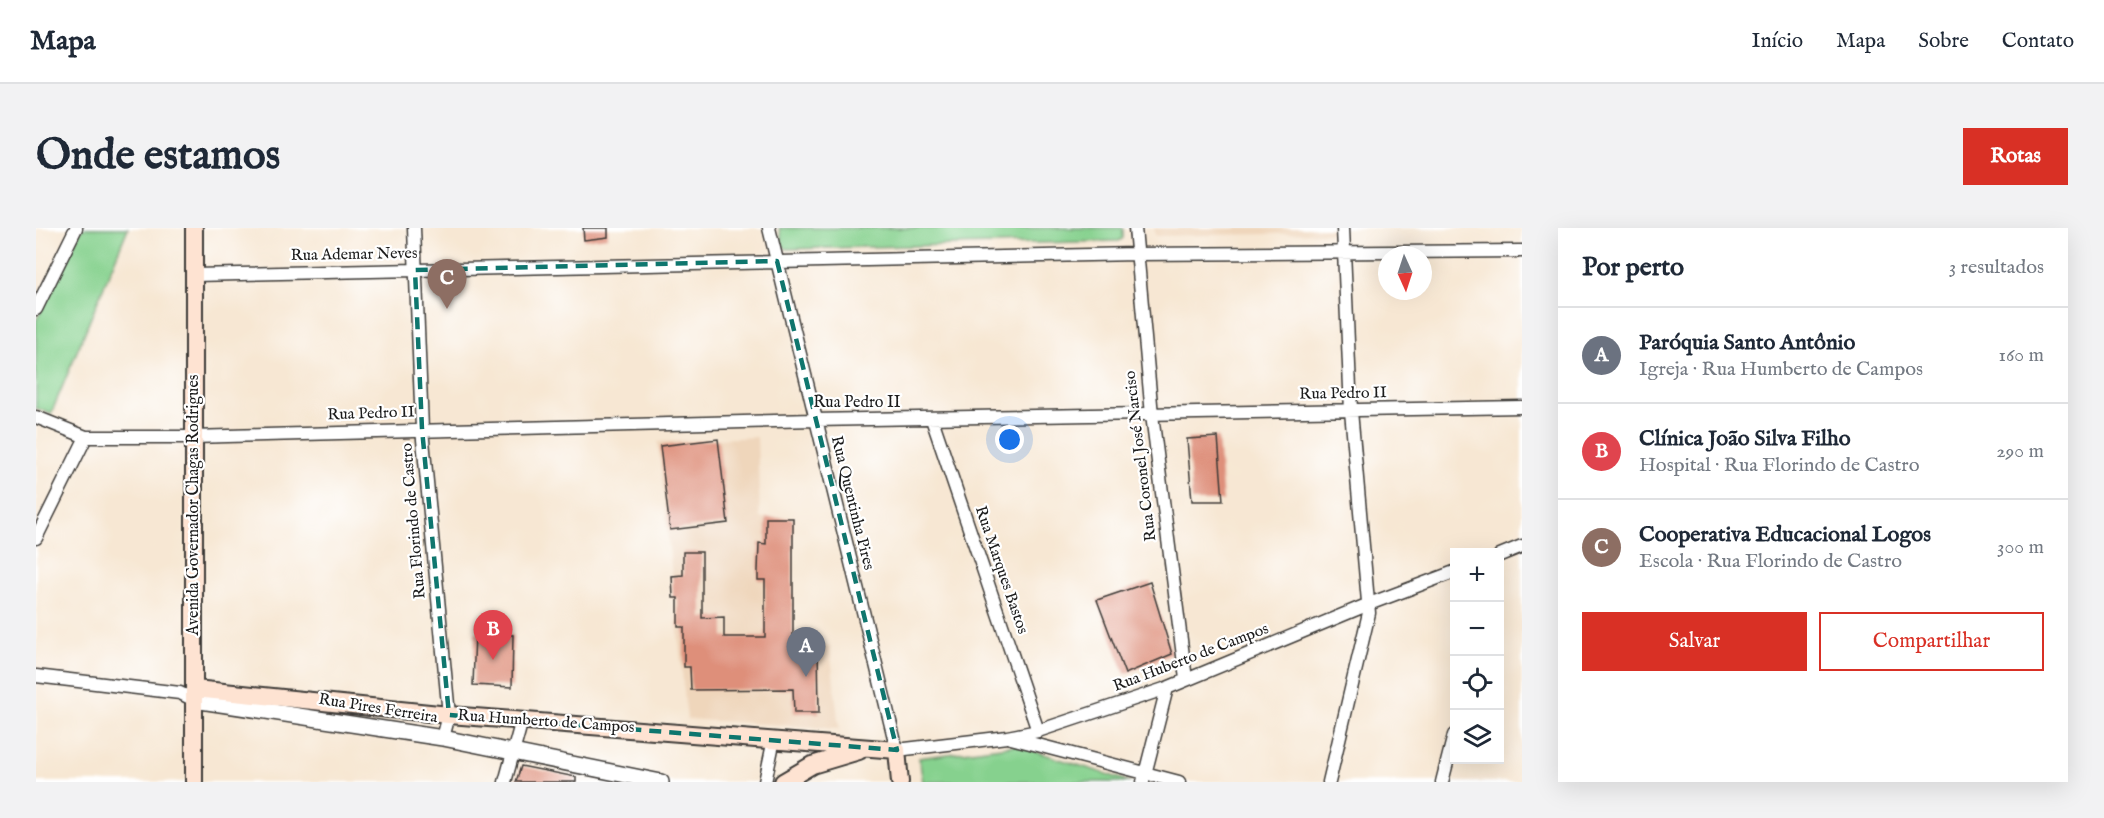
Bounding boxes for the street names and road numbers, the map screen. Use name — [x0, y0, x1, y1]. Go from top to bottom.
street label: Rua Ademar Neves — [290, 244, 418, 266]
street label: Rua Coronel José Narciso — [1121, 369, 1161, 542]
street label: Avenida Governador Chagas Rodrigues — [184, 374, 204, 636]
street label: Rua Pedro II — [1299, 383, 1387, 405]
street label: Rua Pedro II — [813, 393, 901, 413]
street label: Rua Pedro II — [327, 402, 415, 426]
street label: Rua Quentinha Pires — [826, 434, 878, 573]
street label: Rua Florindo de Castro — [397, 442, 431, 600]
street label: Rua Marques Bastos — [970, 503, 1032, 637]
street label: Rua Huberto de Campos — [1110, 619, 1272, 697]
street label: Rua Pires Ferreira — [317, 690, 439, 728]
street label: Rua Humberto de Campos — [457, 706, 635, 738]

